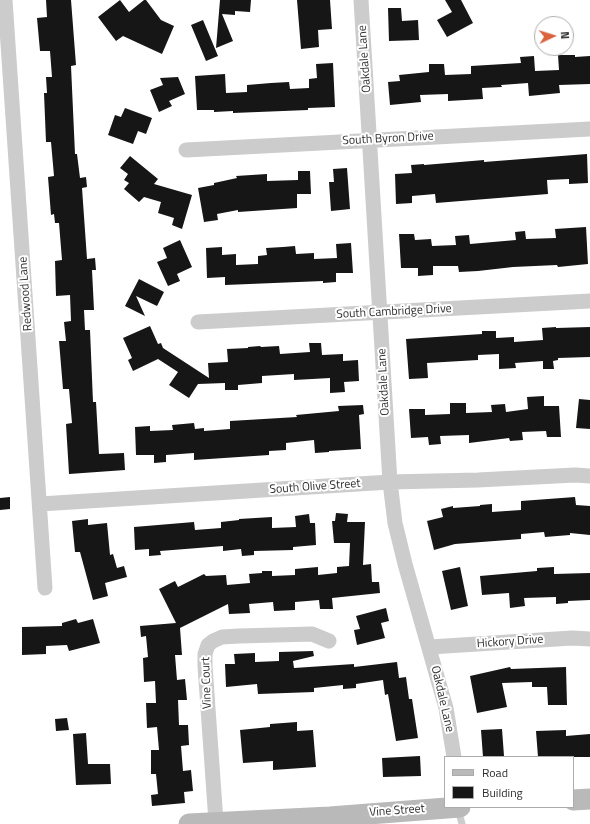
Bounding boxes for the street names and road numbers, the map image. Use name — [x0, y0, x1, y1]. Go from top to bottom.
street label: Oakdale Lane — [355, 25, 375, 93]
street label: South Byron Drive — [342, 129, 434, 149]
street label: Redwood Lane — [16, 256, 36, 332]
street label: South Cambridge Drive — [336, 302, 452, 322]
street label: Oakdale Lane — [375, 348, 393, 416]
street label: South Olive Street — [269, 477, 361, 497]
street label: Hickory Drive — [476, 632, 544, 652]
street label: Vine Court — [199, 657, 215, 709]
street label: Oakdale Lane — [427, 664, 457, 734]
street label: Vine Street — [369, 802, 425, 820]

